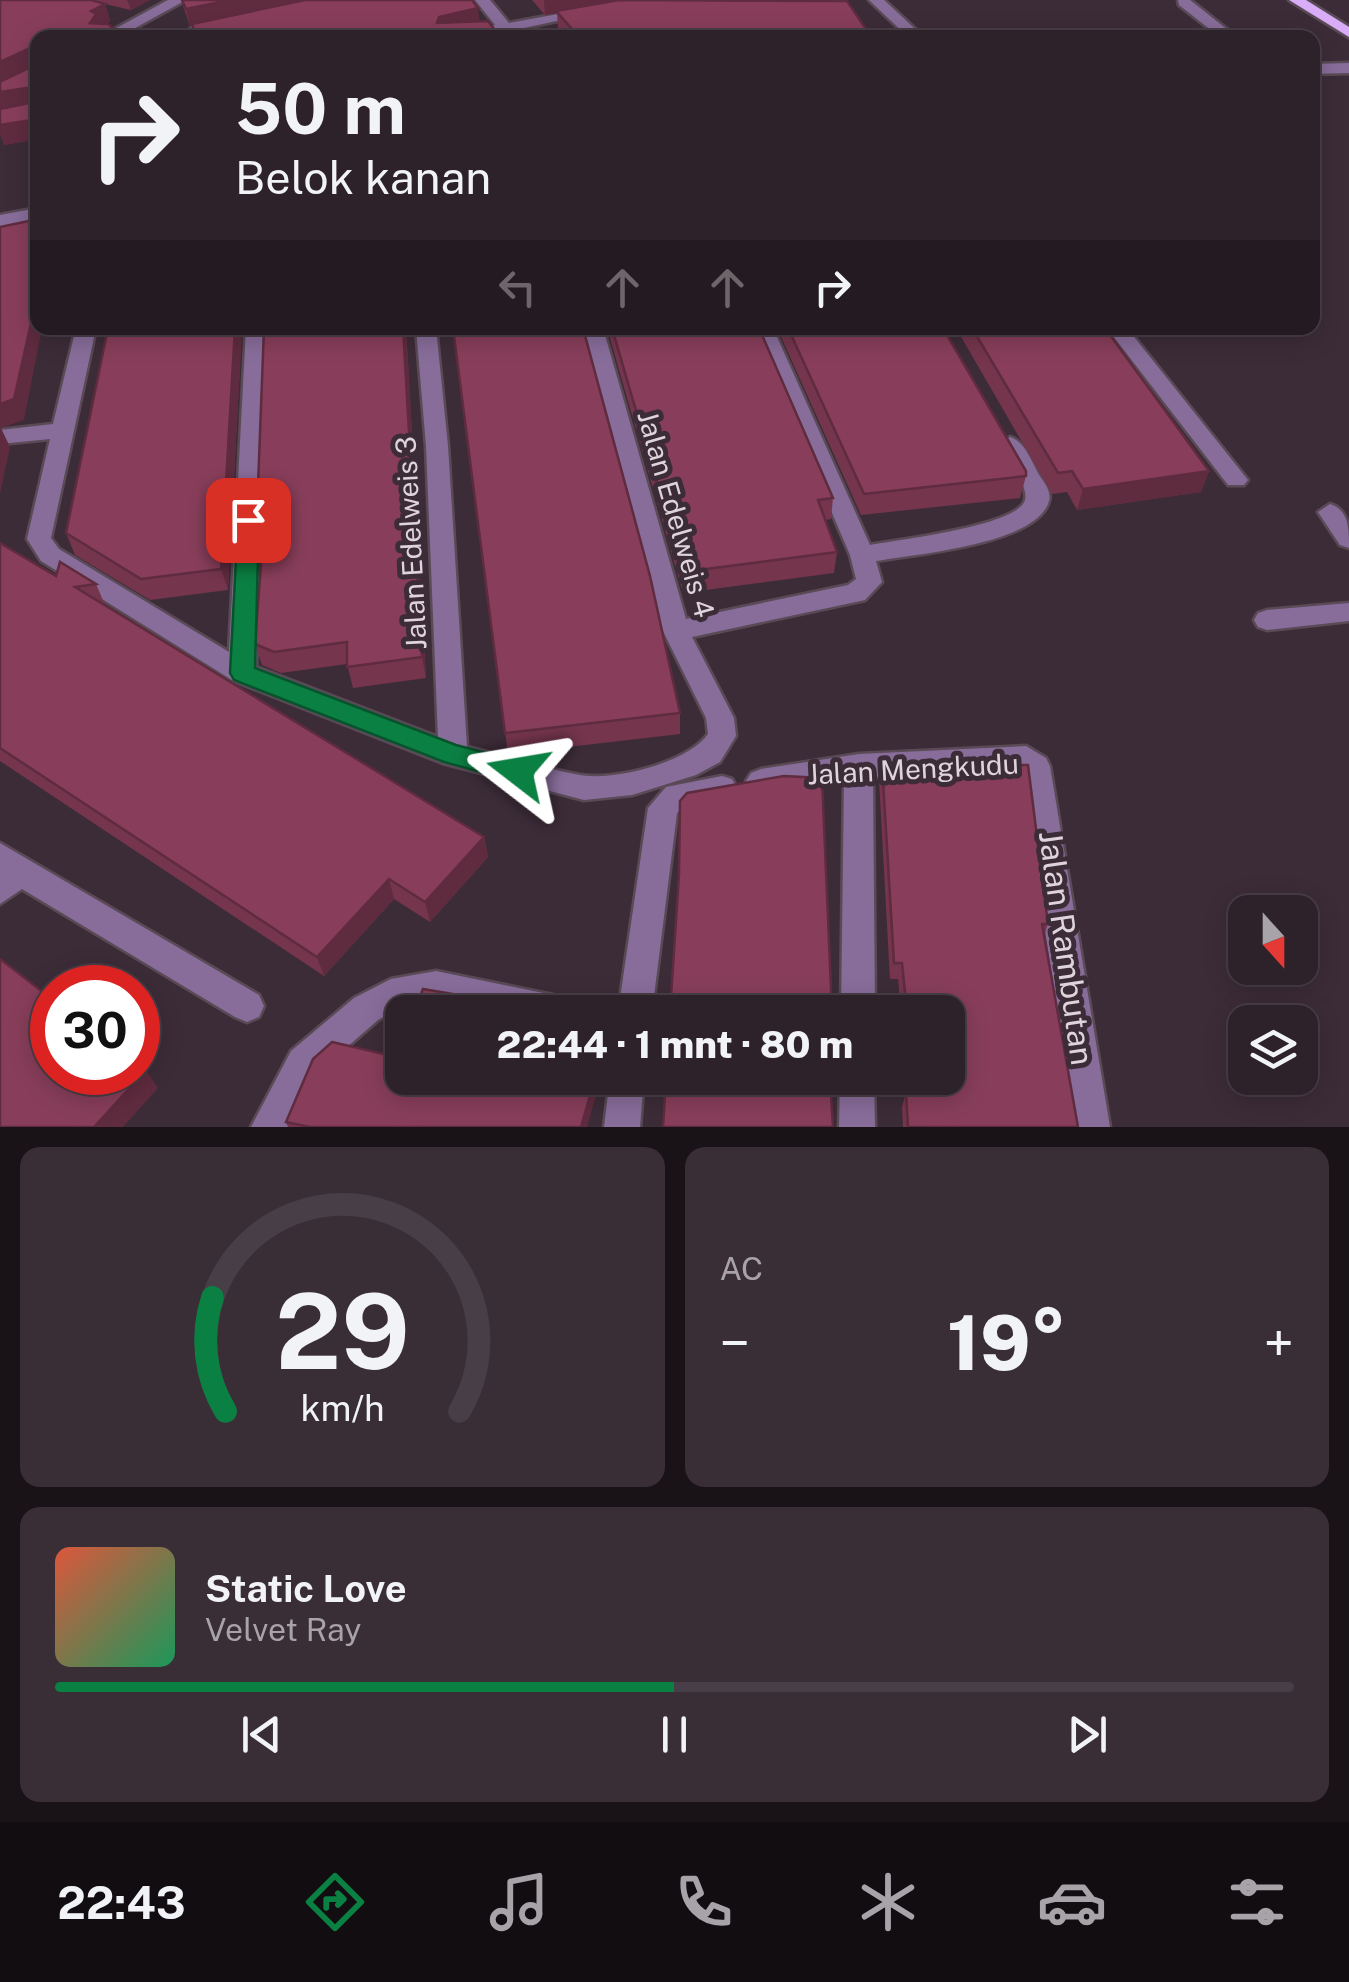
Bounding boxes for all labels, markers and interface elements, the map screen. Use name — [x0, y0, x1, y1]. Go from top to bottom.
text: 50 m — [235, 67, 406, 150]
icon: right — [70, 70, 200, 200]
text: Belok kanan — [235, 151, 491, 204]
icon: left — [490, 260, 545, 315]
icon: ahead — [595, 260, 650, 315]
icon: ahead — [700, 260, 755, 315]
icon: right — [805, 260, 860, 315]
street label: Jalan Edelweis 4 — [631, 407, 722, 621]
street label: Jalan Edelweis 3 — [388, 435, 433, 651]
pin — [206, 478, 291, 563]
icon: arrive — [221, 493, 276, 548]
position arrow — [466, 719, 570, 823]
street label: Jalan Mengkudu — [806, 746, 1020, 791]
street label: Jalan Rambutan — [1032, 828, 1101, 1068]
north arrow — [1228, 895, 1318, 985]
map controls — [1228, 895, 1318, 1095]
speed limit sign: 30 — [30, 965, 160, 1095]
button: layers — [1228, 1005, 1318, 1095]
text: 22:44 · 1 mnt · 80 m — [497, 1022, 853, 1067]
text: AC — [720, 1250, 763, 1287]
text: 29 — [275, 1270, 410, 1392]
text: 19° — [947, 1299, 1066, 1387]
text: − — [720, 1311, 750, 1375]
text: + — [1264, 1311, 1294, 1375]
text: km/h — [300, 1387, 384, 1429]
text: Static Love — [205, 1566, 407, 1611]
text: Velvet Ray — [205, 1611, 361, 1648]
icon: previous — [234, 1707, 289, 1762]
icon: pause — [647, 1707, 702, 1762]
icon: next — [1060, 1707, 1115, 1762]
icon: directions — [300, 1867, 370, 1937]
icon: music — [484, 1867, 554, 1937]
icon: phone — [669, 1867, 739, 1937]
icon: climate — [853, 1867, 923, 1937]
icon: car — [1037, 1867, 1107, 1937]
icon: filters — [1222, 1867, 1292, 1937]
text: 22:43 — [57, 1876, 186, 1929]

